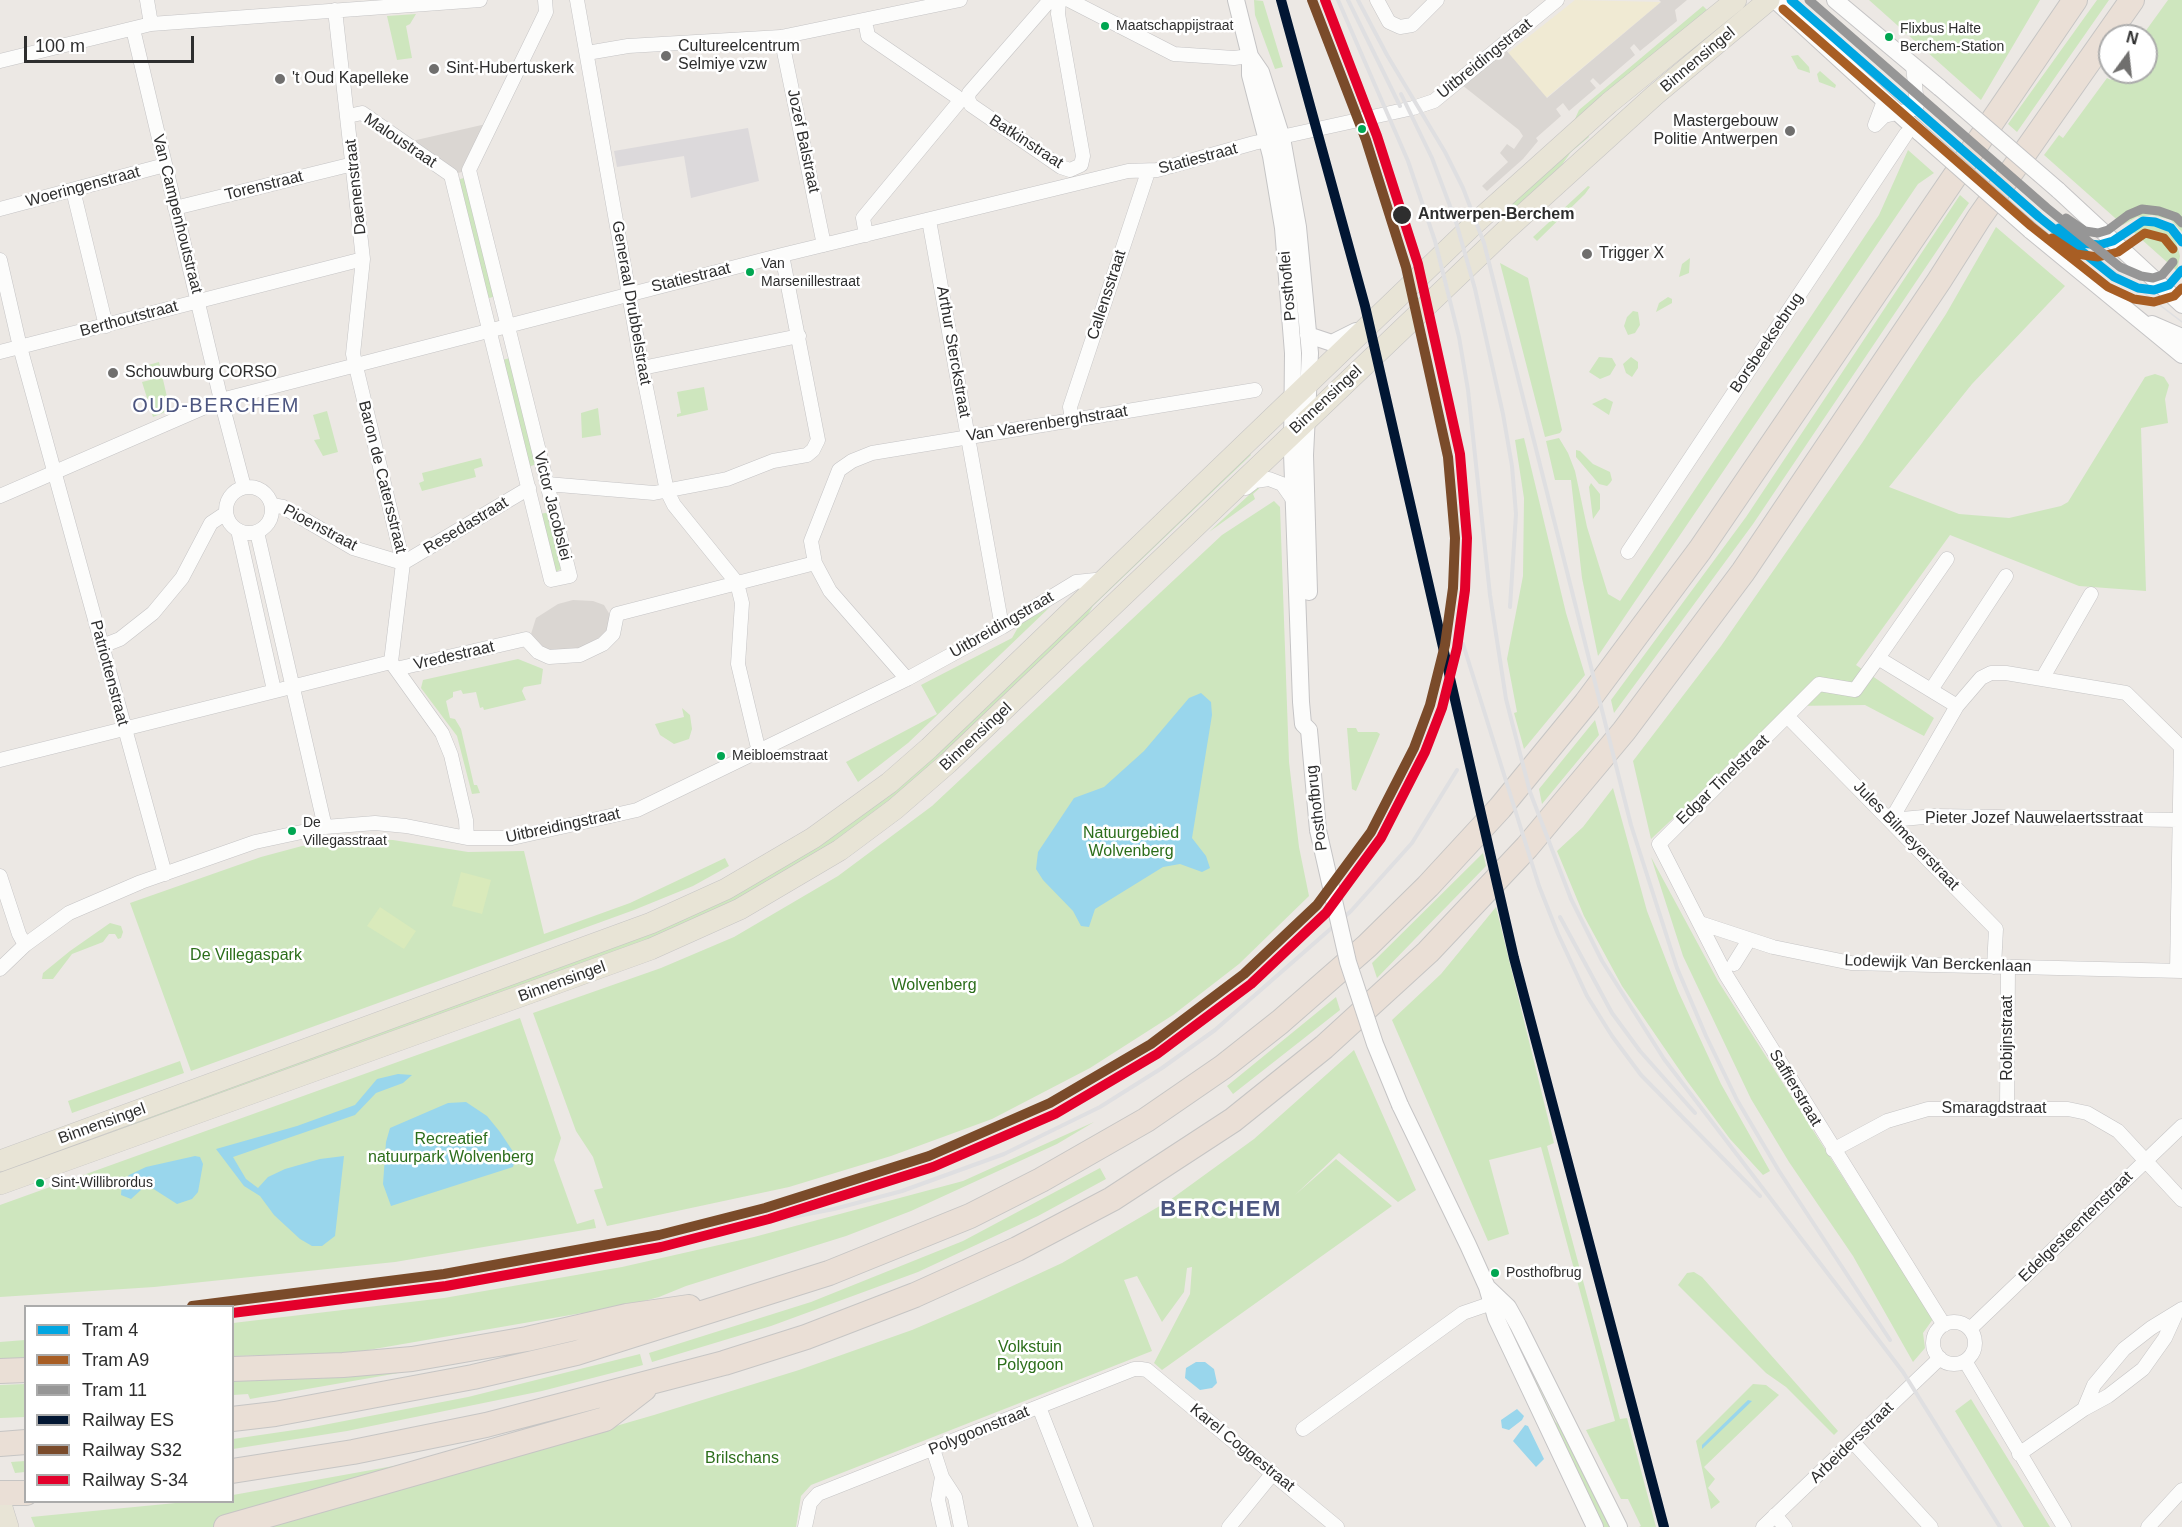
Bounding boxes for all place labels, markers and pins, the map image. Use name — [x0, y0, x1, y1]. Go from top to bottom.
place label: Maatschappijstraat — [1116, 18, 1234, 34]
marker: Maatschappijstraat — [1099, 20, 1111, 32]
place label: Flixbus Halte Berchem-Station — [1900, 21, 2004, 54]
marker: Flixbus Halte Berchem-Station — [1883, 31, 1895, 43]
place label: Cultureelcentrum Selmiye vzw — [678, 37, 800, 75]
marker: Cultureelcentrum Selmiye vzw — [659, 49, 673, 63]
place label: Sint-Hubertuskerk — [446, 59, 574, 79]
marker: Sint-Hubertuskerk — [427, 62, 441, 76]
place label: 't Oud Kapelleke — [292, 69, 409, 89]
marker: 't Oud Kapelleke — [273, 72, 287, 86]
place label: Mastergebouw Politie Antwerpen — [1653, 112, 1778, 150]
unlabelled marker — [1356, 123, 1368, 135]
marker: Mastergebouw Politie Antwerpen — [1783, 124, 1797, 138]
marker: Antwerpen-Berchem — [1391, 204, 1413, 226]
place label: Antwerpen-Berchem — [1418, 205, 1574, 225]
place label: Trigger X — [1599, 244, 1664, 264]
marker: Trigger X — [1580, 247, 1594, 261]
place label: Van Marsenillestraat — [761, 256, 860, 288]
marker: Van Marsenillestraat — [744, 266, 756, 278]
place label: Schouwburg CORSO — [125, 363, 277, 383]
marker: Schouwburg CORSO — [106, 366, 120, 380]
place label: Meibloemstraat — [732, 748, 828, 764]
marker: Meibloemstraat — [715, 750, 727, 762]
place label: De Villegasstraat — [303, 815, 387, 848]
marker: De Villegasstraat — [286, 825, 298, 837]
place label: Sint-Willibrordus — [51, 1175, 153, 1191]
marker: Sint-Willibrordus — [34, 1177, 46, 1189]
place label: Posthofbrug — [1506, 1265, 1581, 1281]
marker: Posthofbrug — [1489, 1267, 1501, 1279]

